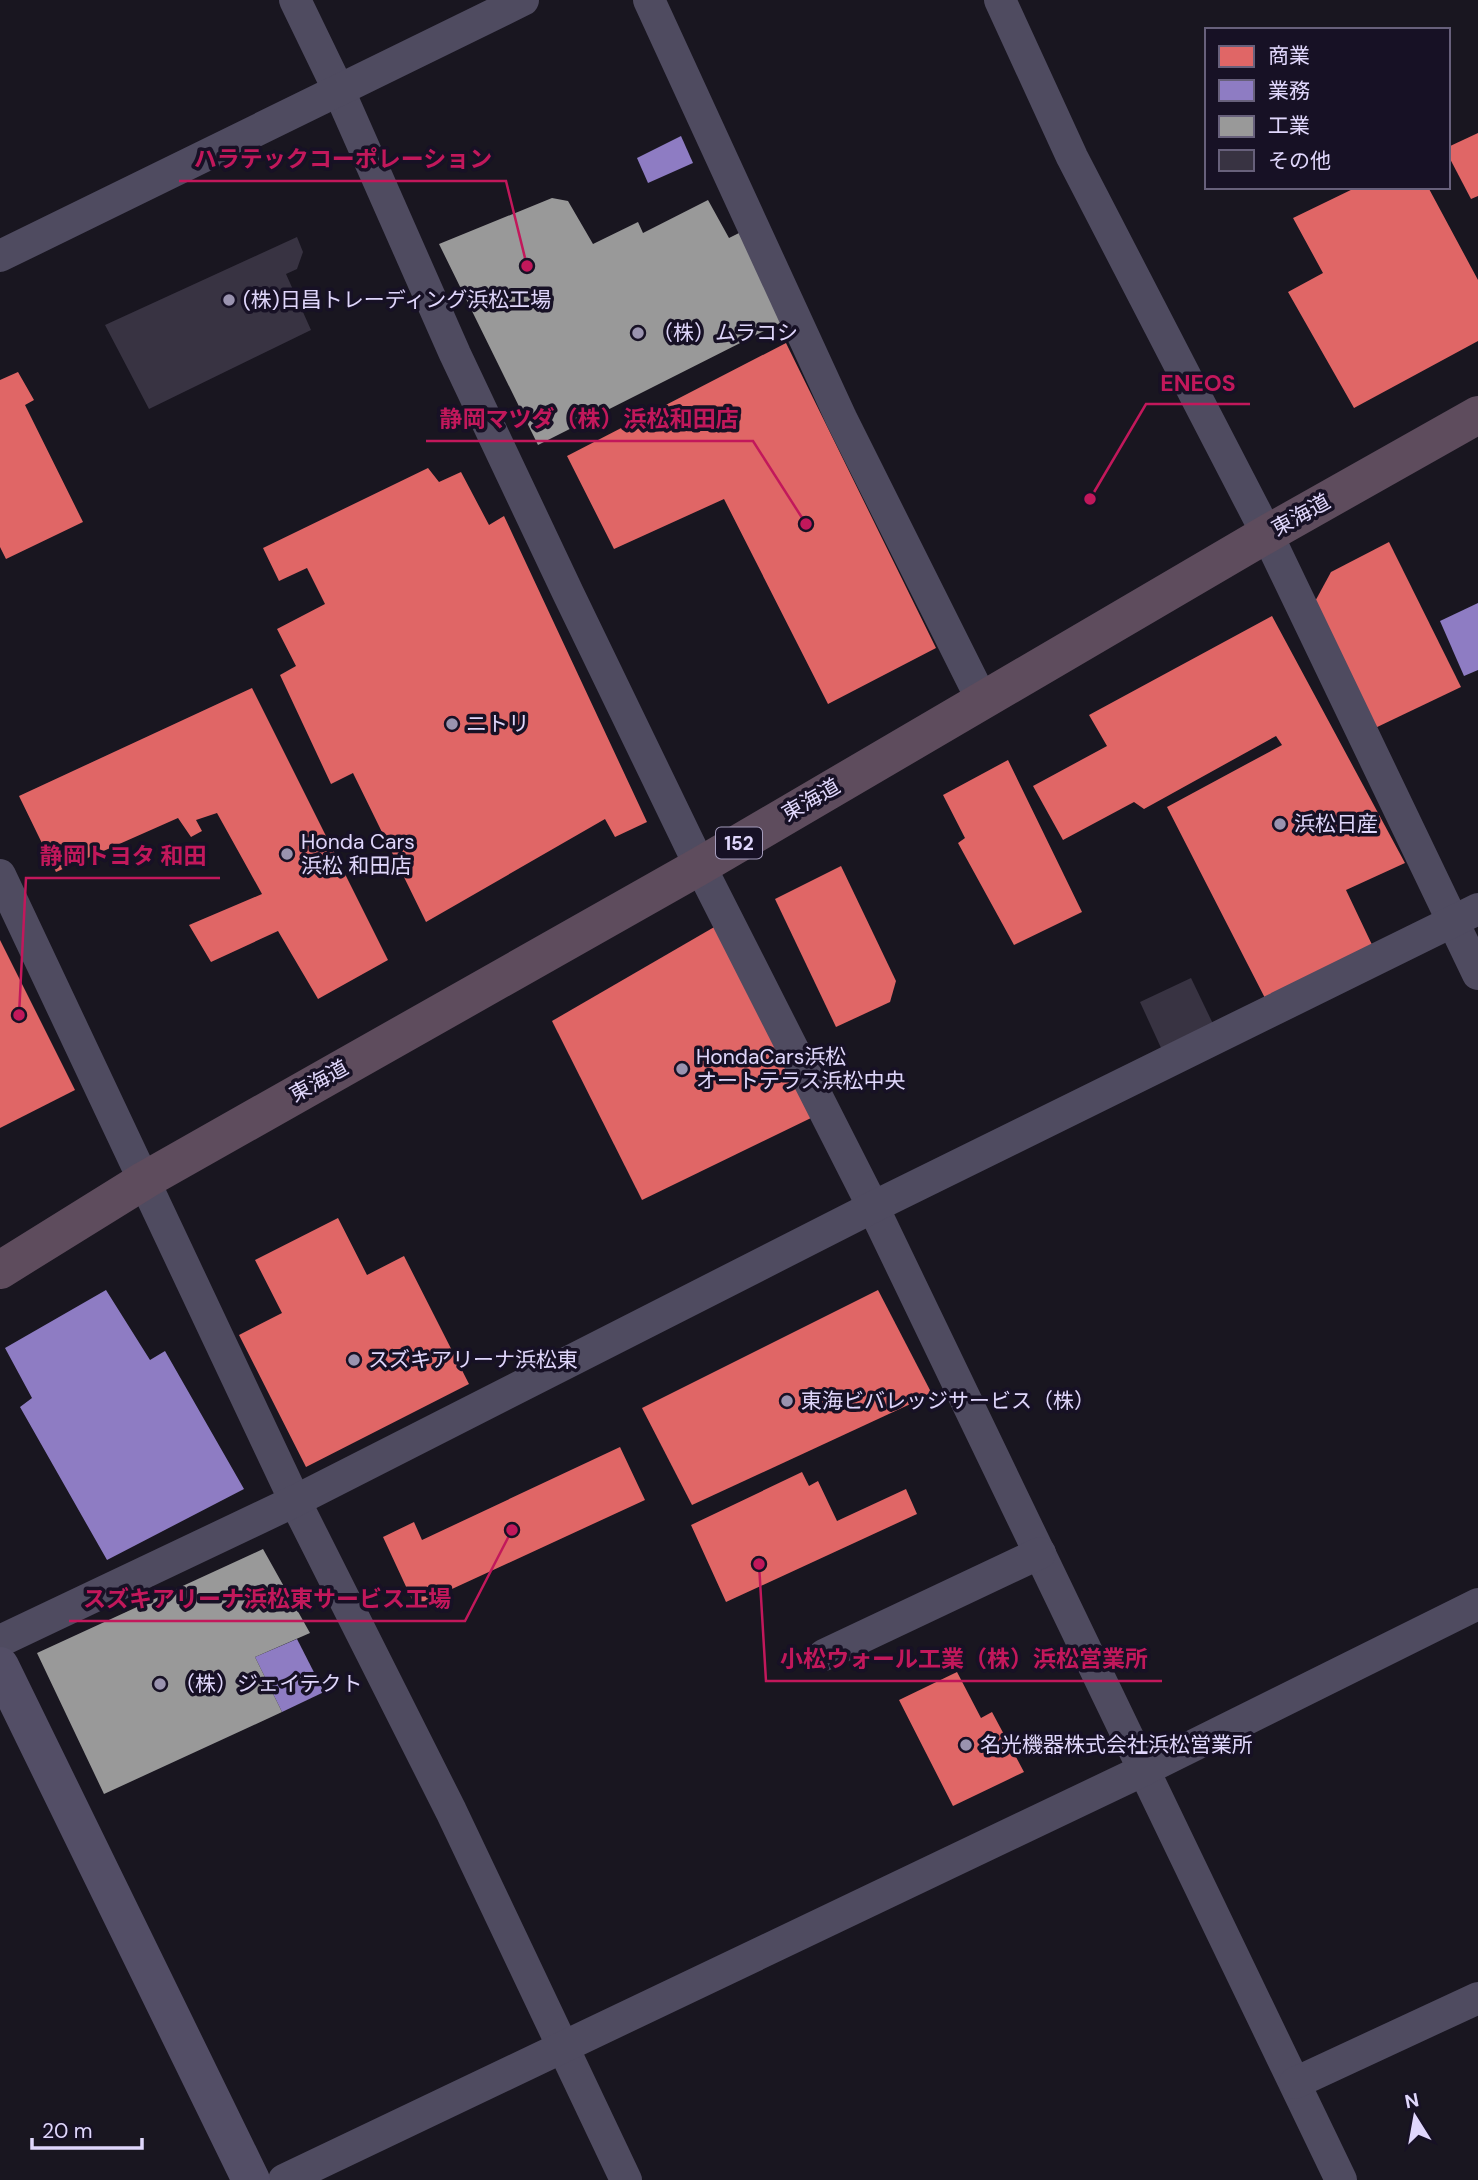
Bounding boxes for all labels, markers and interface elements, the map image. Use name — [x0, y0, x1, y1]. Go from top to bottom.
legend — [1205, 28, 1450, 189]
text: 商業 — [1268, 42, 1310, 70]
text: 業務 — [1268, 77, 1310, 105]
text: 工業 — [1268, 112, 1310, 140]
callout: ハラテックコーポレーション — [179, 137, 506, 181]
text: ハラテックコーポレーション — [194, 144, 492, 174]
text: その他 — [1268, 147, 1331, 175]
place label: (株)日昌トレーディング浜松工場 — [243, 286, 551, 314]
marker: (株)日昌トレーディング浜松工場 — [221, 292, 237, 308]
place label: （株）ムラコシ — [652, 319, 798, 347]
marker: （株）ムラコシ — [630, 325, 646, 341]
callout: ENEOS — [1146, 360, 1250, 404]
text: ENEOS — [1160, 368, 1236, 398]
callout: 静岡マツダ（株）浜松和田店 — [426, 397, 753, 441]
text: 静岡マツダ（株）浜松和田店 — [440, 404, 739, 434]
street label: 東海道 — [1267, 487, 1335, 543]
place label: ニトリ — [466, 710, 529, 738]
marker: ニトリ — [444, 716, 460, 732]
street label: 東海道 — [777, 772, 845, 828]
place label: 浜松日産 — [1294, 810, 1378, 838]
marker: 浜松日産 — [1272, 816, 1288, 832]
place label: Honda Cars 浜松 和田店 — [301, 828, 415, 880]
road number: 152 — [716, 828, 762, 858]
callout: 静岡トヨタ 和田 — [26, 834, 220, 878]
text: 静岡トヨタ 和田 — [40, 841, 206, 871]
marker: Honda Cars 浜松 和田店 — [279, 846, 295, 862]
place label: HondaCars浜松 オートテラス浜松中央 — [696, 1043, 906, 1095]
street label: 東海道 — [285, 1053, 353, 1109]
marker: HondaCars浜松 オートテラス浜松中央 — [674, 1061, 690, 1077]
place label: スズキアリーナ浜松東 — [368, 1346, 578, 1374]
marker: スズキアリーナ浜松東 — [346, 1352, 362, 1368]
place label: 東海ビバレッジサービス（株） — [801, 1387, 1095, 1415]
marker: 東海ビバレッジサービス（株） — [779, 1393, 795, 1409]
callout: スズキアリーナ浜松東サービス工場 — [69, 1577, 465, 1621]
text: スズキアリーナ浜松東サービス工場 — [83, 1584, 451, 1614]
callout: 小松ウォール工業（株）浜松営業所 — [766, 1637, 1162, 1681]
text: 小松ウォール工業（株）浜松営業所 — [780, 1644, 1148, 1674]
place label: （株）ジェイテクト — [174, 1670, 363, 1698]
marker: （株）ジェイテクト — [152, 1676, 168, 1692]
place label: 名光機器株式会社浜松営業所 — [980, 1731, 1253, 1759]
marker: 名光機器株式会社浜松営業所 — [958, 1737, 974, 1753]
north arrow — [1380, 2082, 1450, 2152]
text: N — [1403, 2087, 1421, 2114]
scale bar — [32, 2106, 142, 2150]
text: 20 m — [42, 2117, 93, 2145]

